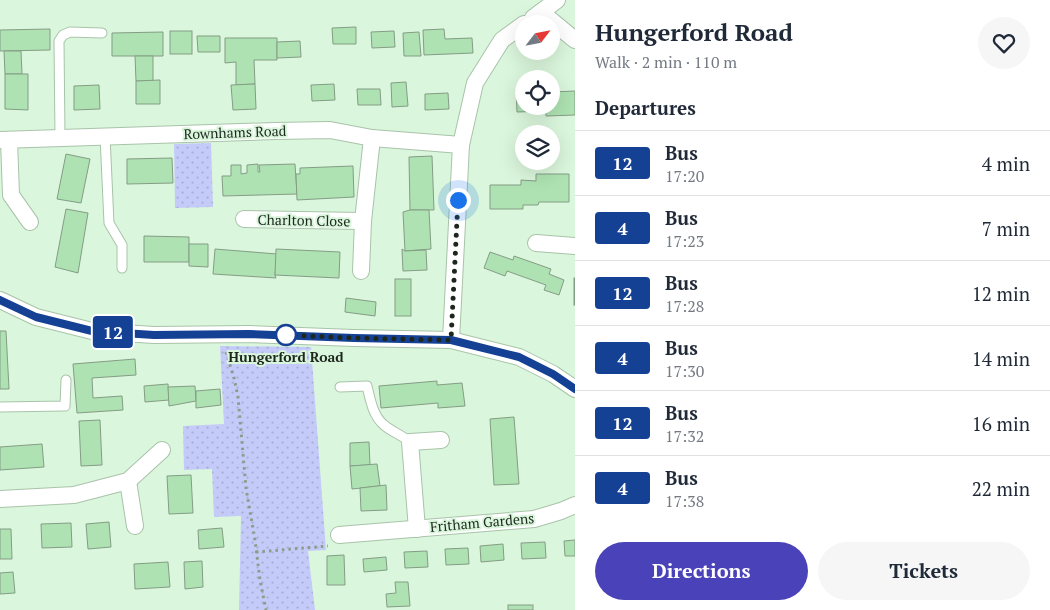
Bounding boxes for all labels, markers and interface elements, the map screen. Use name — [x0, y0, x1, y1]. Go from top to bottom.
north arrow — [515, 15, 560, 60]
map controls — [515, 15, 560, 170]
text: Hungerford Road — [595, 16, 793, 48]
button: heart — [978, 17, 1030, 69]
text: Walk · 2 min · 110 m — [595, 51, 737, 73]
button: locate — [515, 70, 560, 115]
text: Departures — [595, 95, 696, 120]
street label: Rownhams Road — [183, 121, 287, 143]
button: layers — [515, 125, 560, 170]
text: Bus — [665, 140, 698, 165]
text: 12 — [612, 151, 633, 175]
text: 4 min — [982, 151, 1030, 176]
text: 17:20 — [665, 165, 704, 187]
your location — [446, 188, 471, 213]
text: Bus — [665, 205, 698, 230]
street label: Charlton Close — [258, 210, 350, 230]
text: 4 — [617, 216, 628, 240]
text: 7 min — [982, 216, 1030, 241]
text: 17:23 — [665, 230, 704, 252]
text: Bus — [665, 270, 698, 295]
text: 12 — [612, 281, 633, 305]
text: 12 min — [972, 281, 1030, 306]
text: 17:28 — [665, 295, 704, 317]
line badge: 12 — [90, 316, 136, 348]
text: 12 — [103, 320, 123, 344]
marker: Hungerford Road — [275, 324, 297, 346]
text: Bus — [665, 335, 698, 360]
text: 4 — [617, 346, 628, 370]
text: 14 min — [972, 346, 1030, 371]
place label: Hungerford Road — [228, 347, 344, 366]
text: 17:30 — [665, 360, 704, 382]
text: Bus — [665, 400, 698, 425]
text: 12 — [612, 411, 633, 435]
text: 16 min — [972, 411, 1030, 436]
text: 17:32 — [665, 425, 704, 447]
text: Bus — [665, 465, 698, 490]
text: 4 — [617, 476, 628, 500]
text: 22 min — [972, 476, 1030, 501]
text: 17:38 — [665, 490, 704, 512]
street label: Fritham Gardens — [429, 508, 535, 536]
button: Directions — [595, 542, 808, 600]
button: Tickets — [818, 542, 1030, 600]

